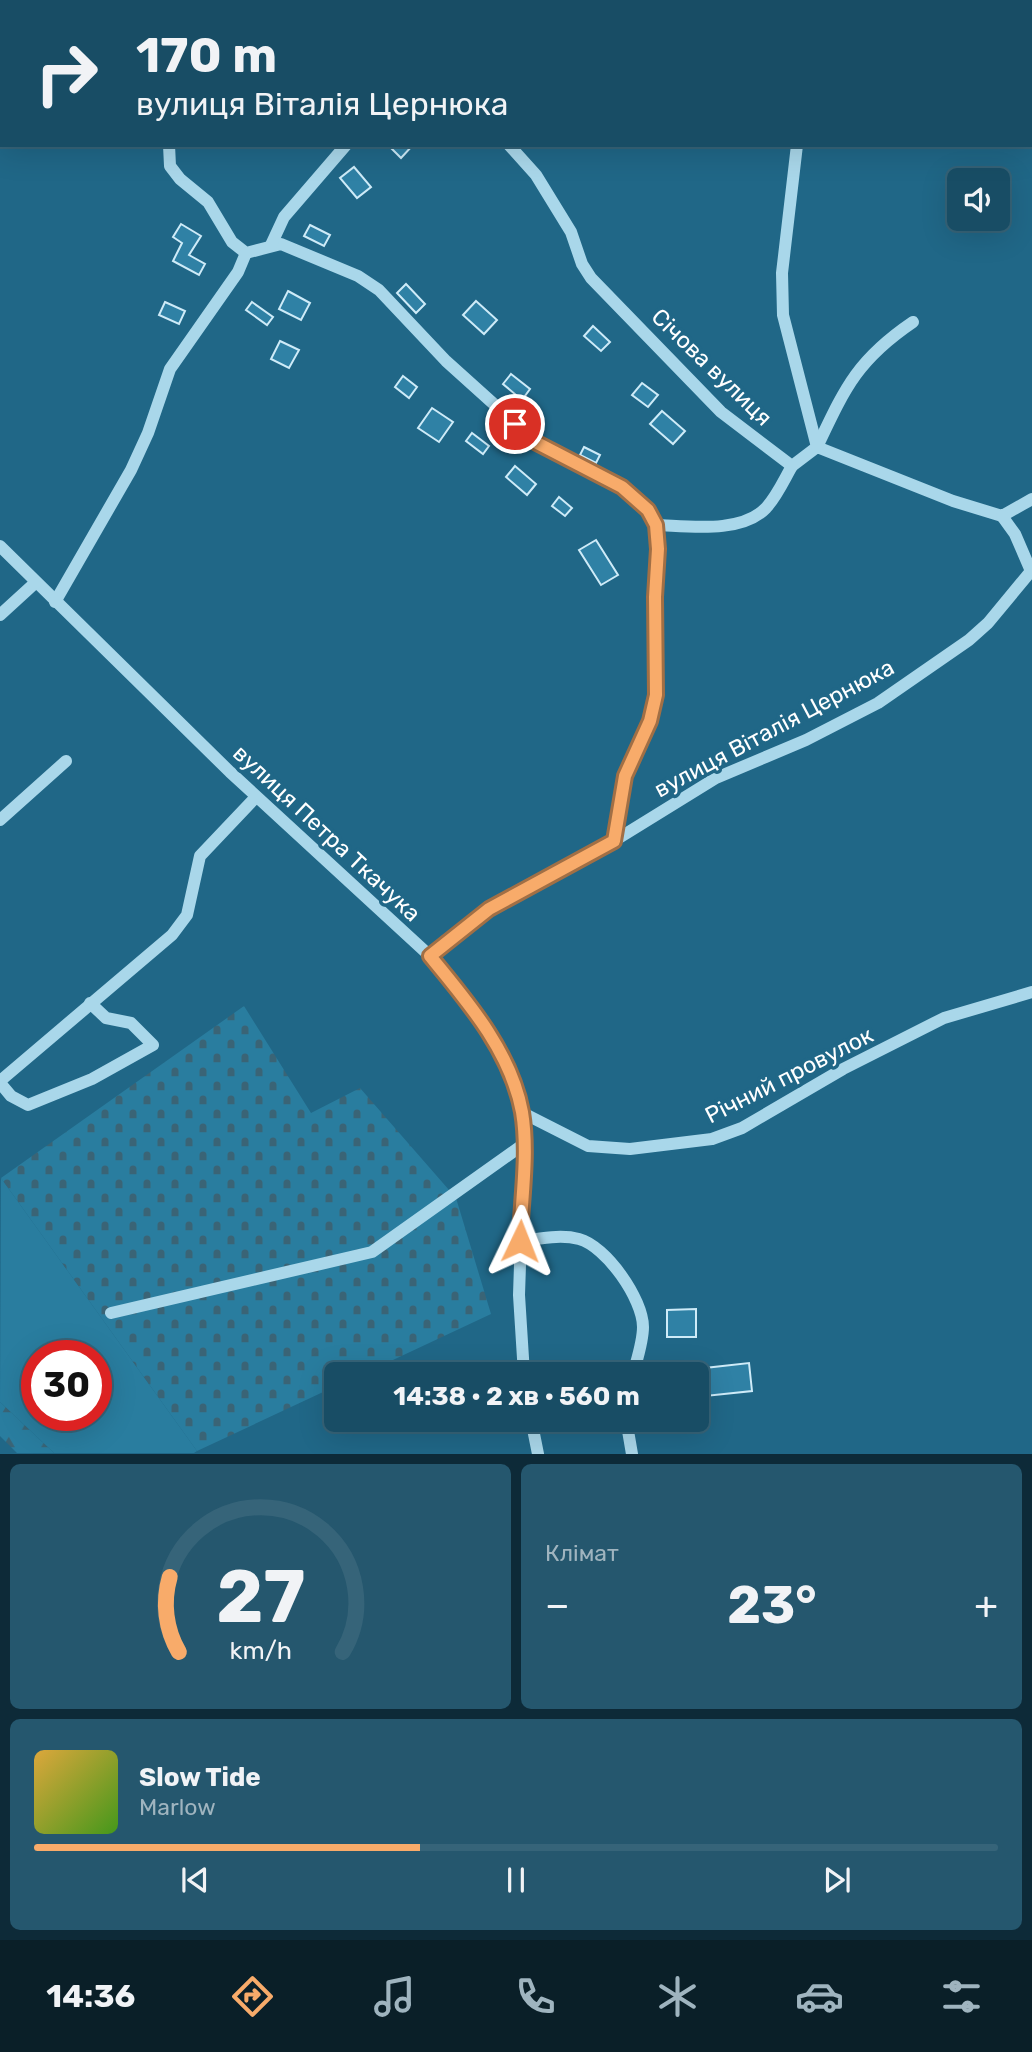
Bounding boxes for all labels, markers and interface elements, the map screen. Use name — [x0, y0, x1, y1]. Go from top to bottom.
text: 170 m — [136, 26, 277, 84]
icon: right — [21, 28, 112, 119]
text: вулиця Віталія Цернюка — [136, 85, 508, 123]
map controls — [947, 168, 1010, 231]
button: sound — [947, 168, 1010, 231]
street label: Січова вулиця — [646, 302, 778, 432]
pin — [485, 394, 545, 454]
icon: arrive — [496, 405, 534, 443]
street label: вулиця Віталія Цернюка — [649, 653, 899, 803]
street label: вулиця Петра Ткачука — [227, 739, 427, 927]
street label: Річний провулок — [700, 1021, 878, 1129]
position arrow — [483, 1204, 557, 1278]
speed limit sign: 30 — [21, 1340, 112, 1431]
text: 14:38 · 2 хв · 560 m — [393, 1381, 640, 1412]
text: Клімат — [545, 1539, 619, 1567]
text: 27 — [216, 1555, 305, 1641]
text: 23° — [727, 1574, 817, 1636]
text: − — [545, 1582, 570, 1628]
text: + — [974, 1582, 998, 1628]
text: km/h — [229, 1636, 292, 1665]
text: Slow Tide — [139, 1762, 261, 1793]
text: Marlow — [139, 1793, 216, 1821]
icon: previous — [176, 1861, 214, 1899]
icon: pause — [497, 1861, 535, 1899]
icon: next — [818, 1861, 856, 1899]
icon: directions — [228, 1972, 277, 2021]
icon: music — [370, 1972, 419, 2021]
icon: phone — [511, 1972, 560, 2021]
icon: climate — [653, 1972, 702, 2021]
icon: car — [795, 1972, 844, 2021]
icon: filters — [937, 1972, 986, 2021]
text: 14:36 — [46, 1977, 135, 2015]

